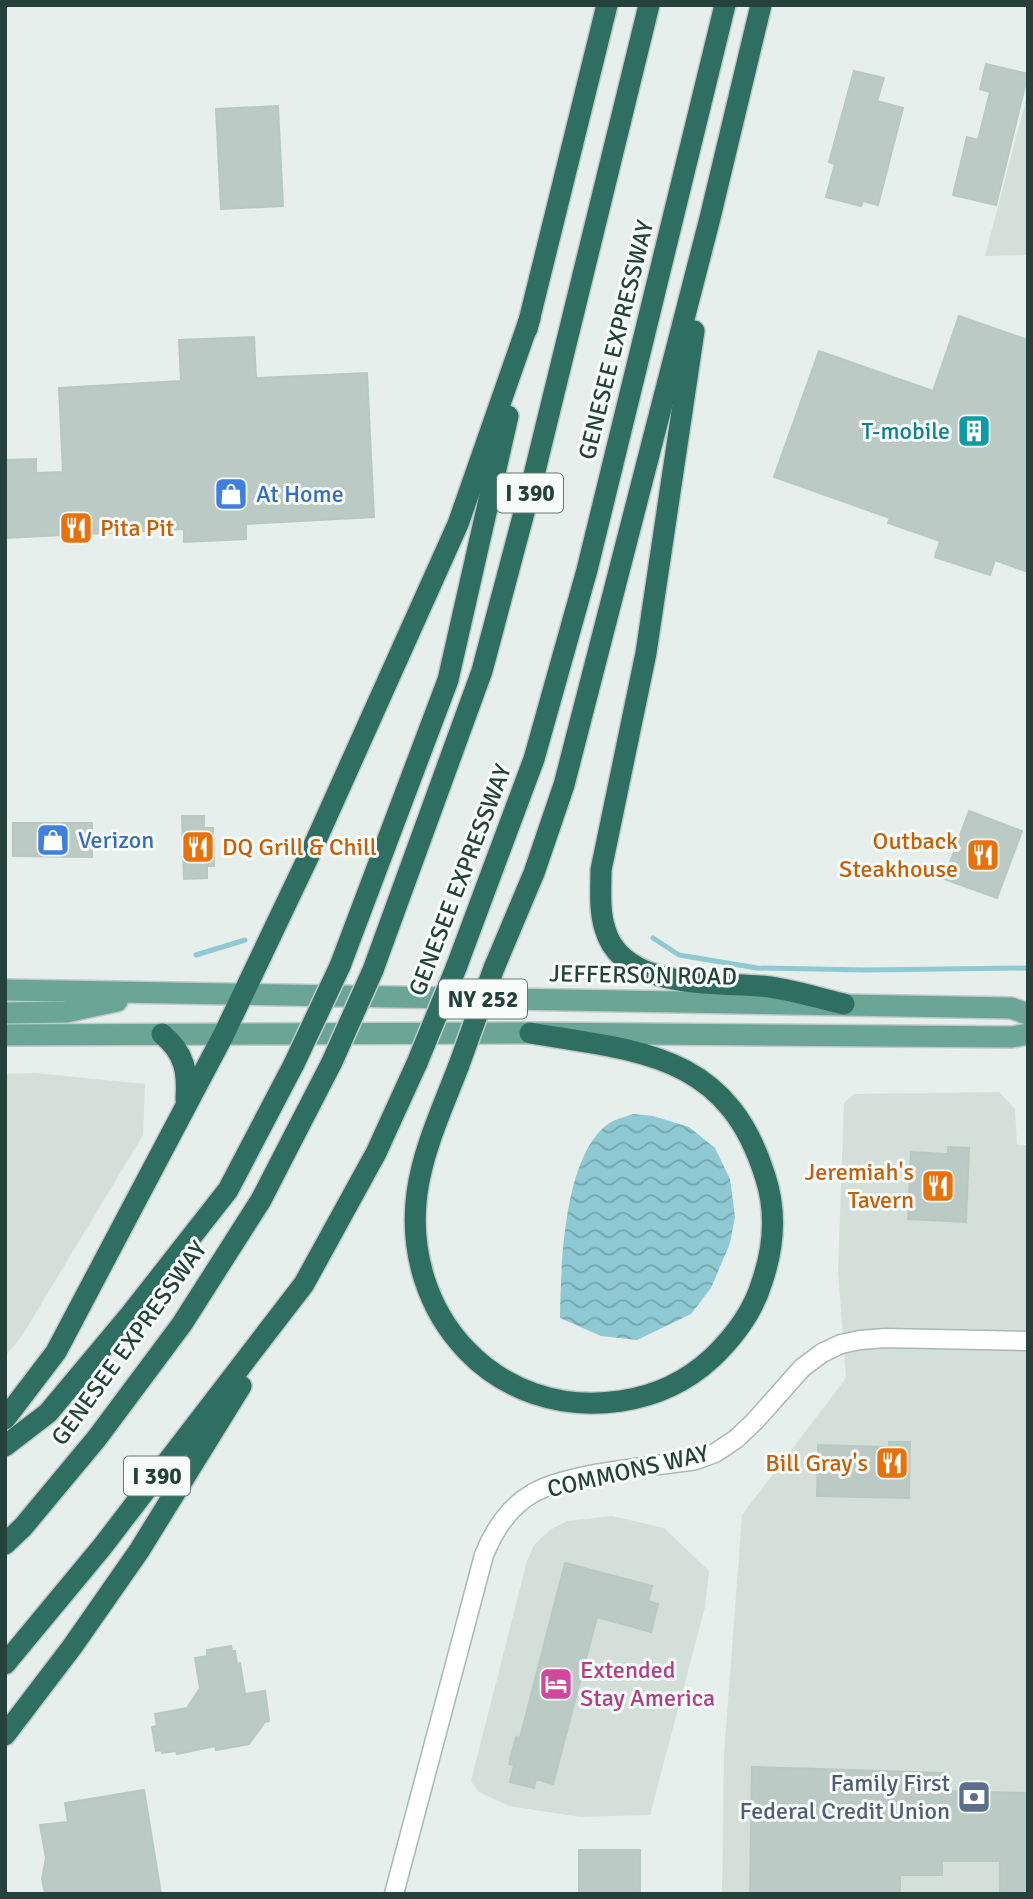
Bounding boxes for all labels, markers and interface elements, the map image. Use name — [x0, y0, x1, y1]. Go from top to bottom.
street label: GENESEE EXPRESSWAY — [572, 217, 660, 463]
building icon: T-mobile — [955, 412, 993, 450]
place label: T-mobile — [861, 416, 950, 446]
road number: I 390 — [497, 474, 563, 512]
shop icon: At Home — [212, 475, 250, 513]
place label: At Home — [256, 479, 344, 509]
restaurant icon: Pita Pit — [57, 509, 95, 547]
place label: Pita Pit — [100, 513, 174, 543]
street label: GENESEE EXPRESSWAY — [402, 760, 518, 1000]
shop icon: Verizon — [34, 821, 72, 859]
place label: Verizon — [78, 825, 154, 855]
place label: Outback Steakhouse — [839, 826, 958, 884]
restaurant icon: DQ Grill & Chill — [179, 828, 217, 866]
place label: DQ Grill & Chill — [222, 832, 377, 862]
restaurant icon: Outback Steakhouse — [964, 836, 1002, 874]
street label: JEFFERSON ROAD — [549, 958, 737, 992]
road number: NY 252 — [439, 980, 527, 1018]
place label: Jeremiah's Tavern — [805, 1157, 914, 1215]
restaurant icon: Jeremiah's Tavern — [919, 1167, 957, 1205]
street label: GENESEE EXPRESSWAY — [45, 1235, 213, 1451]
street label: COMMONS WAY — [544, 1438, 712, 1504]
restaurant icon: Bill Gray's — [873, 1444, 911, 1482]
place label: Bill Gray's — [765, 1448, 868, 1478]
road number: I 390 — [124, 1456, 190, 1496]
place label: Extended Stay America — [580, 1655, 715, 1713]
hotel icon: Extended Stay America — [537, 1665, 575, 1703]
place label: Family First Federal Credit Union — [739, 1768, 950, 1826]
bank icon: Family First Federal Credit Union — [955, 1778, 993, 1816]

